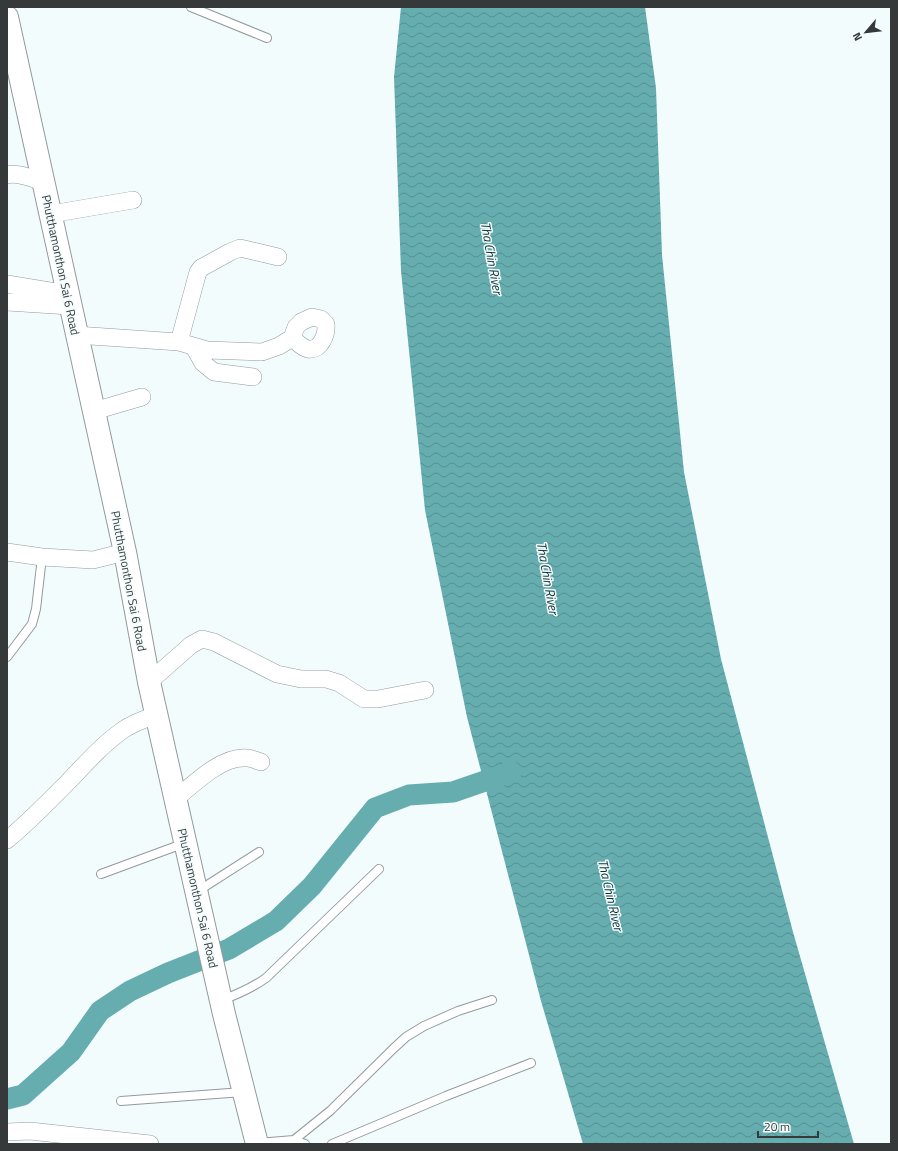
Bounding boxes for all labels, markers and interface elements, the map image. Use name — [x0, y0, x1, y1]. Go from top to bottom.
north arrow — [846, 12, 886, 52]
text: N — [848, 30, 866, 44]
street label: Phutthamonthon Sai 6 Road — [37, 193, 85, 337]
water label: Tha Chin River — [476, 220, 509, 297]
street label: Phutthamonthon Sai 6 Road — [106, 509, 152, 653]
water label: Tha Chin River — [532, 540, 565, 617]
street label: Phutthamonthon Sai 6 Road — [173, 826, 223, 970]
water label: Tha Chin River — [593, 857, 629, 935]
scale bar — [758, 1113, 818, 1139]
text: 20 m — [764, 1117, 790, 1136]

